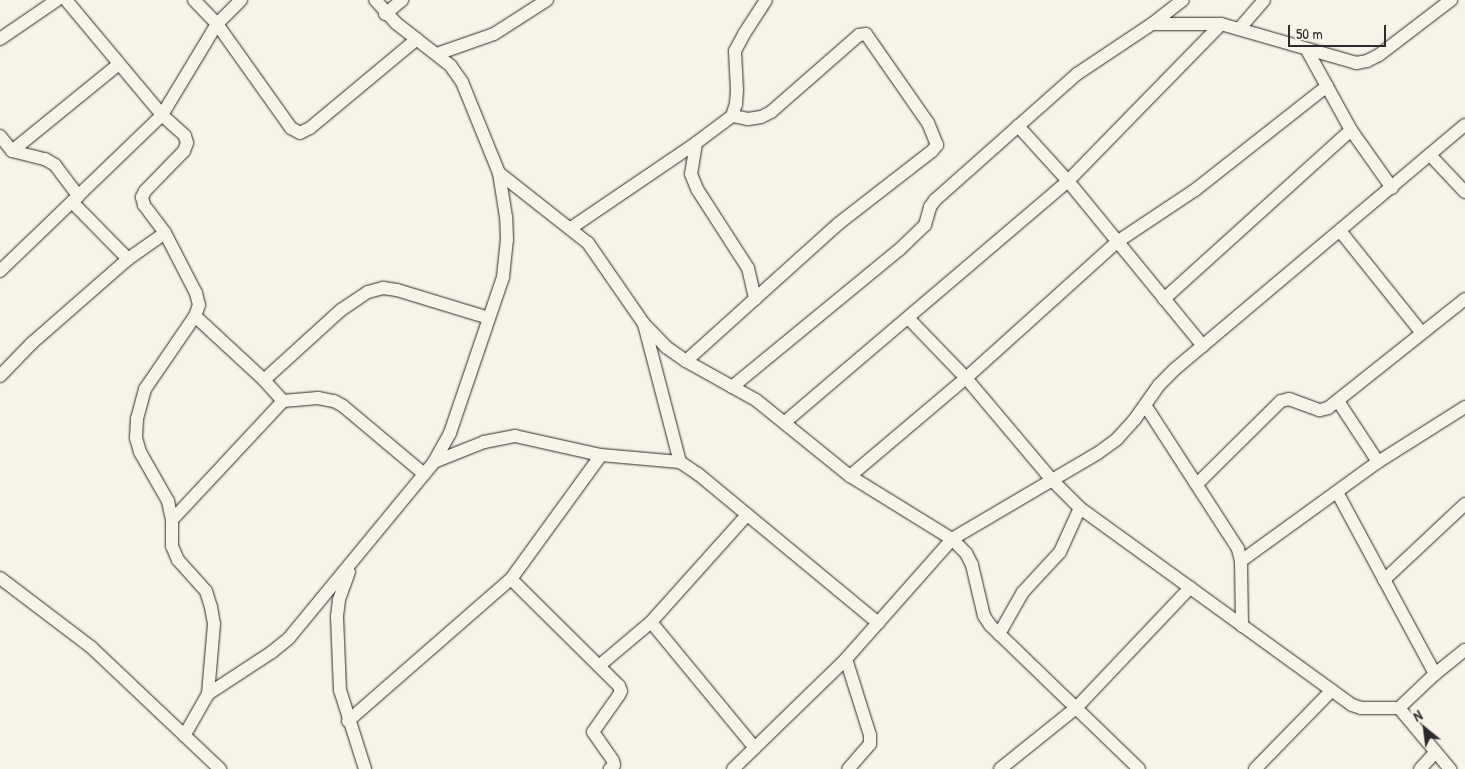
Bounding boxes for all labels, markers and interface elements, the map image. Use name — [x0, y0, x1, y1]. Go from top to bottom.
scale bar — [1290, 15, 1388, 47]
text: 50 m — [1296, 23, 1323, 44]
north arrow — [1400, 704, 1450, 754]
text: N — [1410, 705, 1425, 726]

